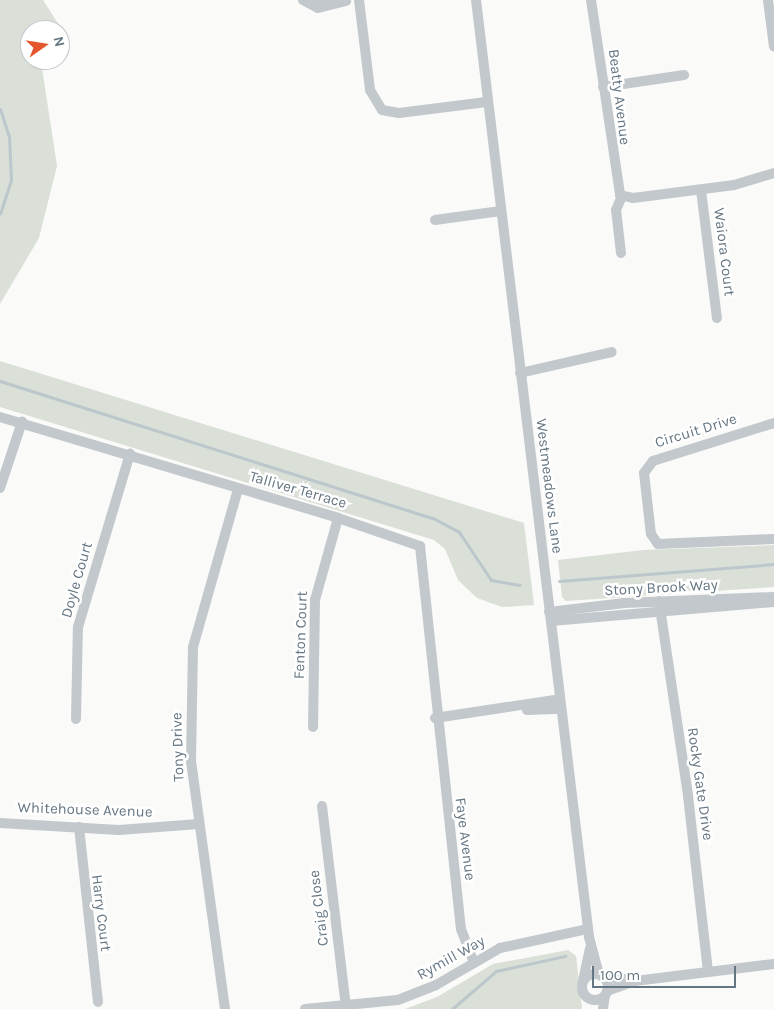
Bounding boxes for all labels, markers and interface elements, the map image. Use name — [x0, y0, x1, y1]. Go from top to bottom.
north arrow — [20, 20, 70, 70]
text: N — [50, 35, 69, 49]
street label: Beatty Avenue — [604, 48, 634, 146]
street label: Waiora Court — [710, 207, 738, 297]
street label: Circuit Drive — [653, 410, 739, 452]
street label: Westmeadows Lane — [532, 418, 566, 554]
street label: Talliver Terrace — [247, 468, 349, 512]
street label: Doyle Court — [58, 540, 96, 620]
street label: Stony Brook Way — [604, 576, 718, 600]
street label: Fenton Court — [290, 591, 312, 679]
street label: Tony Drive — [168, 712, 188, 782]
street label: Rocky Gate Drive — [683, 726, 717, 842]
street label: Faye Avenue — [451, 797, 479, 881]
street label: Whitehouse Avenue — [17, 799, 153, 821]
street label: Craig Close — [305, 869, 333, 947]
street label: Harry Court — [87, 874, 115, 952]
street label: Rymill Way — [414, 932, 488, 984]
scale bar — [594, 956, 738, 988]
text: 100 m — [600, 966, 640, 984]

